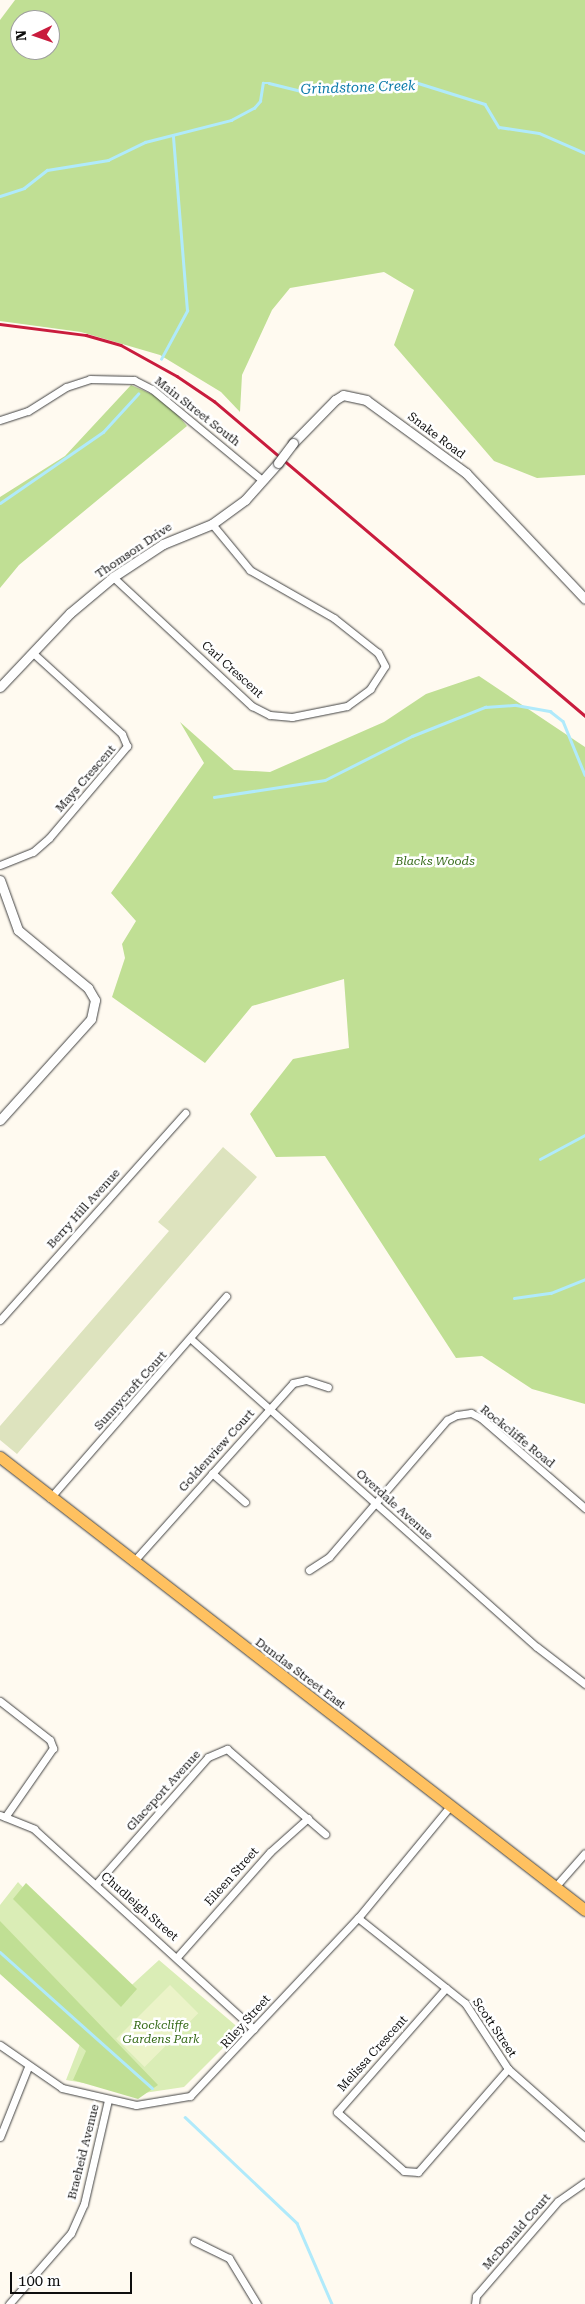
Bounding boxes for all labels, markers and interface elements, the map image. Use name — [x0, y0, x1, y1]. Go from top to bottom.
north arrow — [10, 10, 60, 60]
text: N — [13, 30, 29, 42]
water label: Grindstone Creek — [300, 77, 416, 97]
street label: Main Street South — [151, 374, 243, 450]
street label: Snake Road — [404, 410, 468, 462]
street label: Thomson Drive — [93, 520, 175, 582]
street label: Carl Crescent — [198, 639, 266, 701]
street label: Mays Crescent — [53, 742, 119, 816]
park label: Blacks Woods — [395, 855, 475, 869]
street label: Berry Hill Avenue — [44, 1166, 124, 1252]
street label: Sunnycroft Court — [92, 1348, 170, 1434]
street label: Rockcliffe Road — [477, 1403, 557, 1471]
street label: Goldenview Court — [176, 1407, 258, 1495]
street label: Overdale Avenue — [353, 1467, 435, 1543]
street label: Dundas Street East — [252, 1635, 348, 1713]
street label: Glaceport Avenue — [124, 1748, 204, 1834]
street label: Eileen Street — [202, 1845, 262, 1909]
street label: Chudleigh Street — [97, 1870, 181, 1944]
street label: Riley Street — [218, 1992, 274, 2052]
street label: Scott Street — [469, 1996, 519, 2060]
street label: Melissa Crescent — [335, 2013, 411, 2095]
park label: Rockcliffe Gardens Park — [122, 2019, 200, 2047]
street label: Braeheid Avenue — [65, 2103, 103, 2201]
street label: McDonald Court — [480, 2191, 554, 2273]
scale bar — [12, 2262, 135, 2294]
text: 100 m — [18, 2272, 61, 2290]

